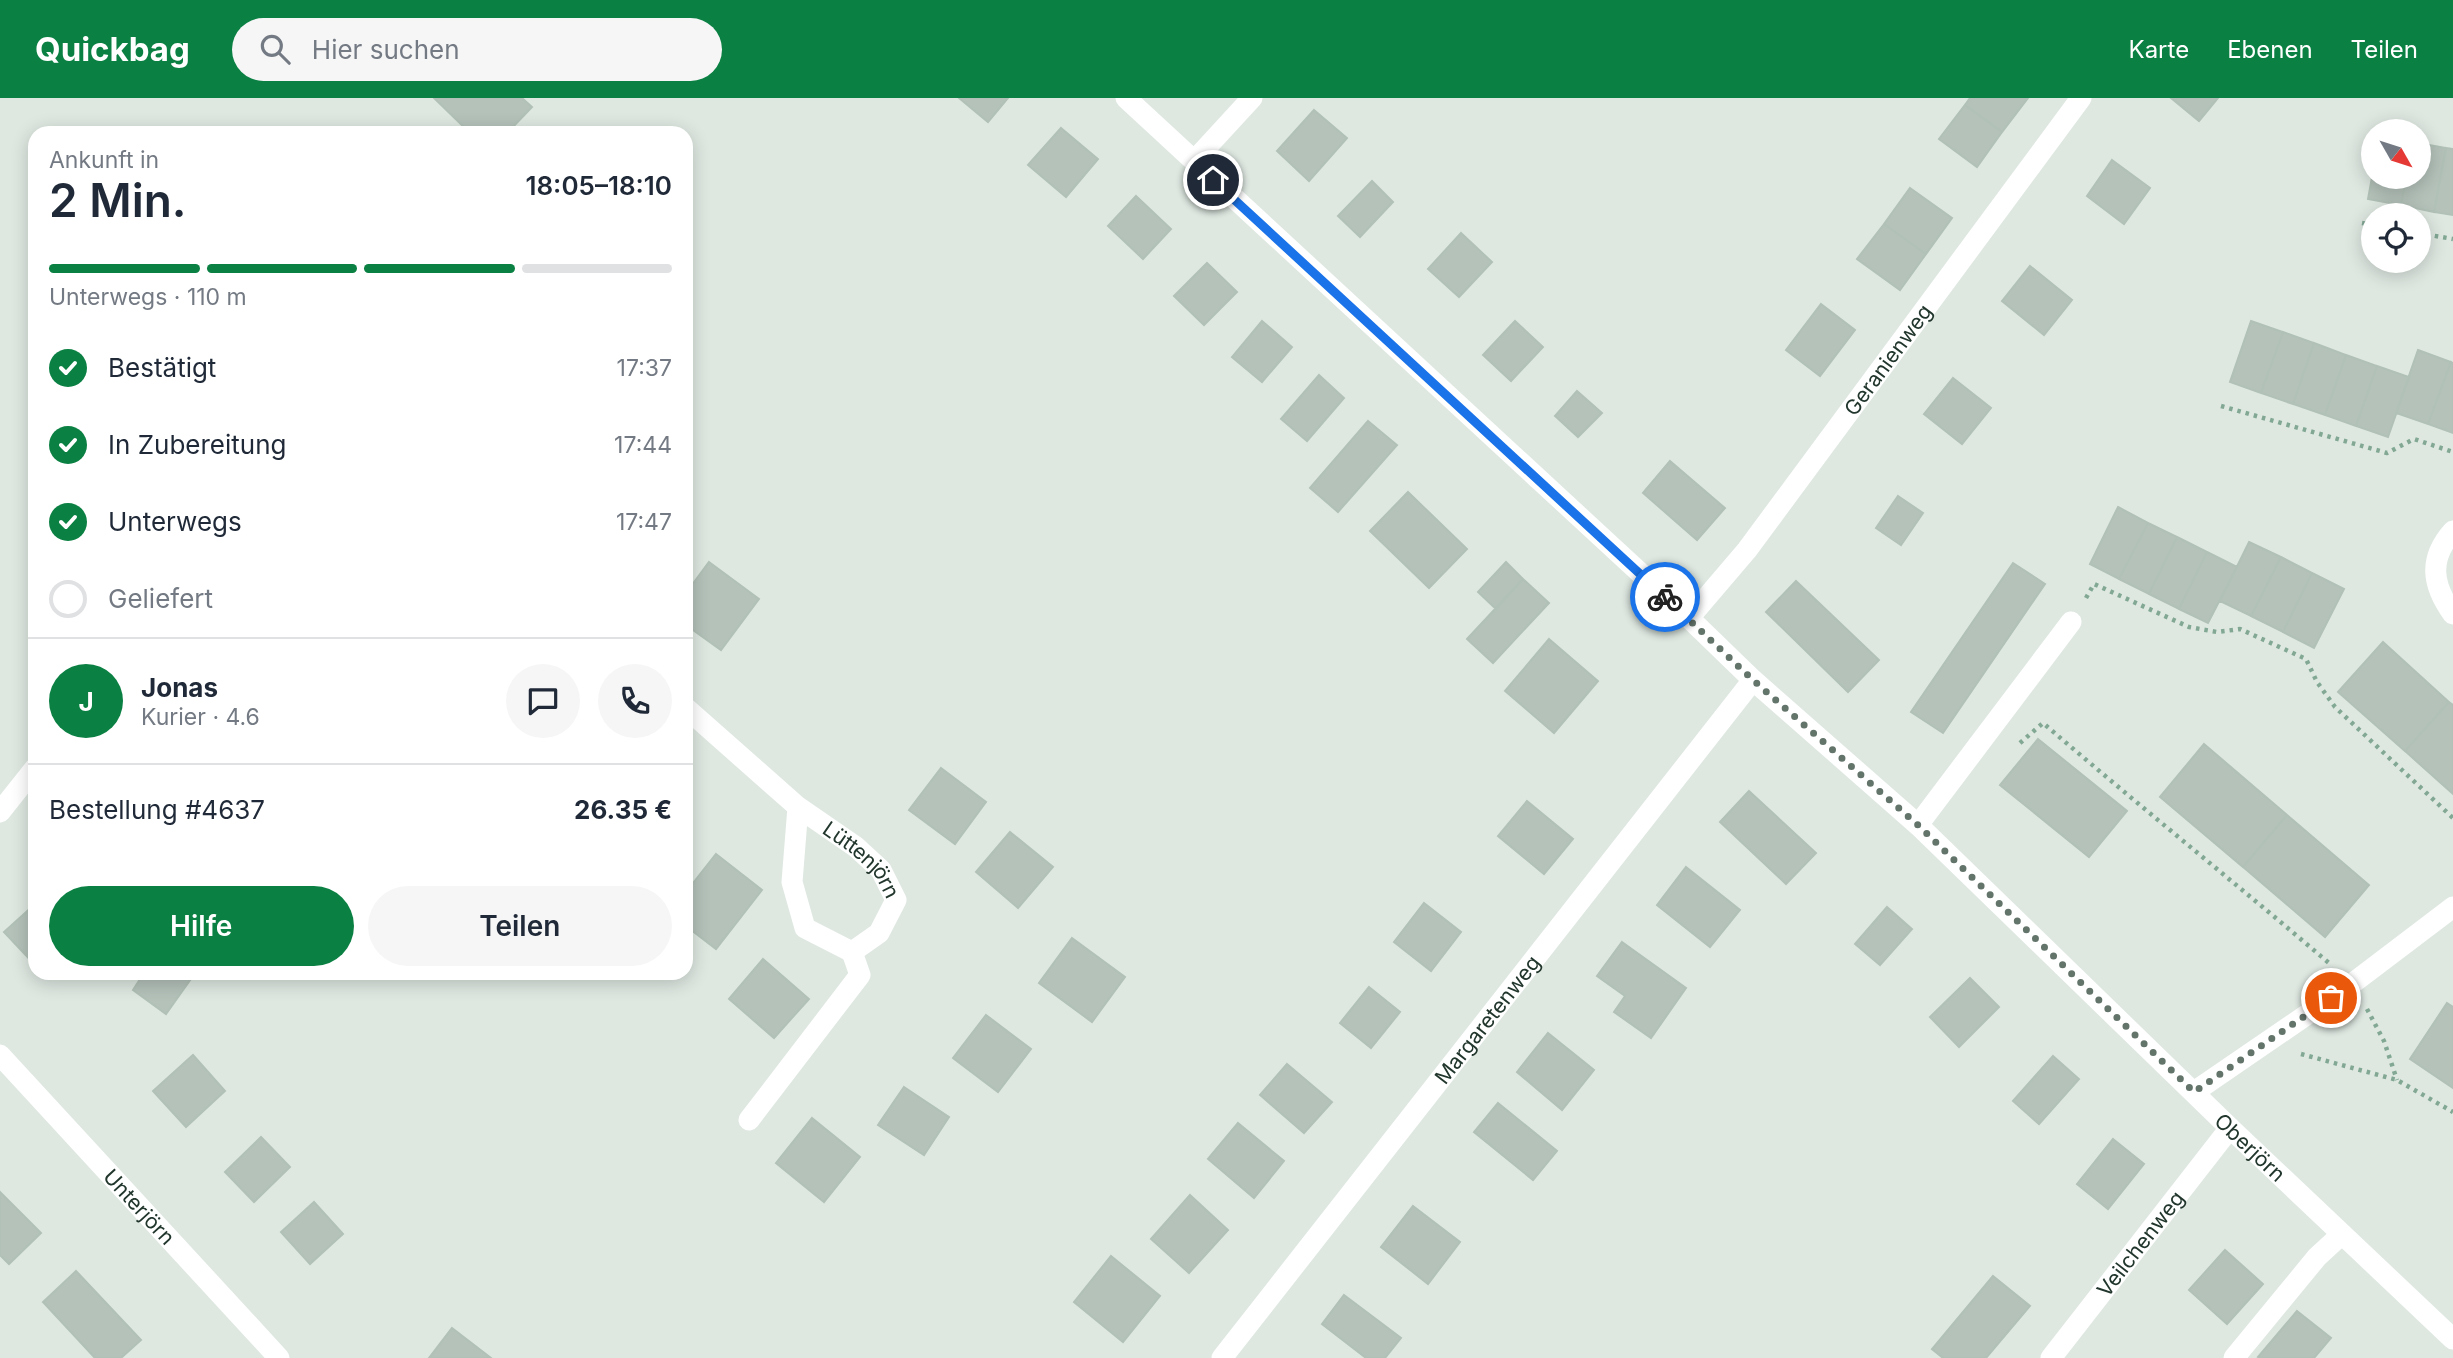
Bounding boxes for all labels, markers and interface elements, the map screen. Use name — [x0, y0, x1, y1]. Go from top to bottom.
search box — [232, 18, 722, 81]
text: Quickbag — [35, 29, 190, 69]
icon: search — [256, 30, 294, 68]
text: Hier suchen — [312, 34, 460, 65]
text: Karte — [2129, 35, 2189, 64]
text: Ebenen — [2227, 35, 2313, 64]
text: Teilen — [2351, 35, 2418, 64]
north arrow — [2361, 119, 2431, 189]
map controls — [2361, 119, 2431, 273]
text: Ankunft in — [49, 146, 159, 174]
pin — [1183, 150, 1243, 210]
icon: home — [1194, 161, 1232, 199]
text: 18:05–18:10 — [525, 170, 672, 201]
text: 2 Min. — [49, 172, 187, 228]
button: locate — [2361, 203, 2431, 273]
text: Unterwegs · 110 m — [49, 283, 247, 311]
street label: Geranienweg — [1838, 299, 1937, 420]
icon: check — [49, 349, 87, 387]
text: Bestätigt — [108, 352, 216, 383]
text: 17:37 — [617, 354, 672, 382]
icon: check — [49, 426, 87, 464]
text: In Zubereitung — [108, 429, 286, 460]
text: 17:44 — [614, 431, 672, 459]
icon: check — [49, 503, 87, 541]
text: Unterwegs — [108, 506, 242, 537]
text: 17:47 — [616, 508, 672, 536]
courier — [1630, 562, 1700, 632]
icon: bike — [1646, 578, 1684, 616]
text: Geliefert — [108, 583, 213, 614]
button: chat — [506, 664, 580, 738]
button: phone — [598, 664, 672, 738]
text: Jonas — [141, 672, 218, 703]
text: J — [78, 686, 94, 717]
text: Kurier · 4.6 — [141, 703, 260, 731]
text: Bestellung #4637 — [49, 794, 265, 825]
text: 26.35 € — [574, 794, 672, 825]
street label: Lüttenjörn — [818, 816, 905, 902]
button: Hilfe — [49, 886, 354, 966]
button: Teilen — [368, 886, 672, 966]
street label: Margaretenweg — [1429, 950, 1545, 1089]
pin — [2301, 968, 2361, 1028]
icon: bag — [2312, 979, 2350, 1017]
street label: Oberjörn — [2210, 1108, 2291, 1186]
street label: Unterjörn — [99, 1164, 180, 1249]
street label: Veilchenweg — [2091, 1186, 2189, 1301]

